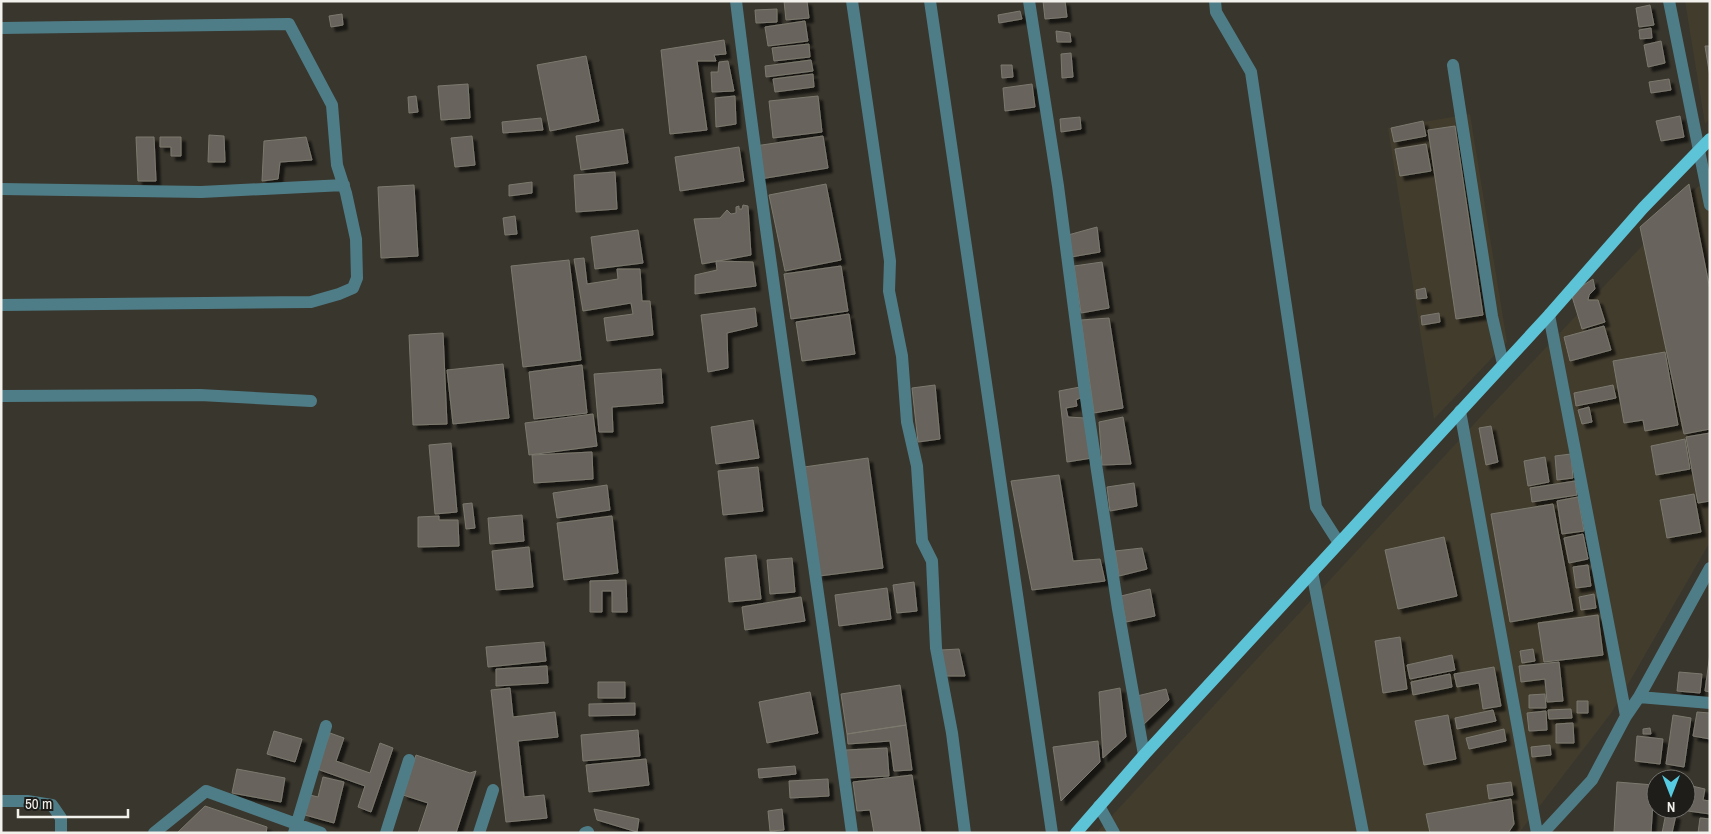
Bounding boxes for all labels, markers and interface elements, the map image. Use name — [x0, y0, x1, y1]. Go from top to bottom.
north arrow — [1646, 769, 1696, 819]
scale bar — [18, 786, 128, 818]
text: 50 m — [25, 793, 52, 814]
text: N — [1667, 798, 1675, 816]

